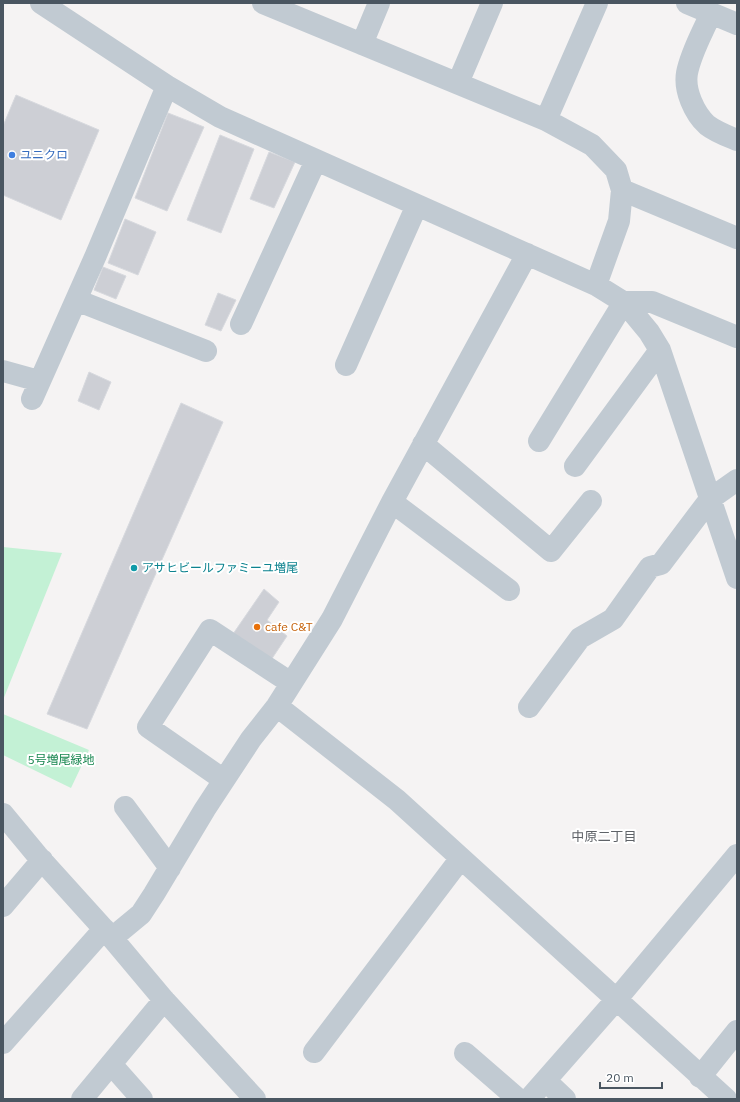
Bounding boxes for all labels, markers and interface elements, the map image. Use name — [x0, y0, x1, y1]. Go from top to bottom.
place label: ユニクロ — [20, 147, 68, 162]
marker: ユニクロ — [7, 150, 17, 160]
place label: アサヒビールファミーユ増尾 — [142, 560, 298, 575]
marker: アサヒビールファミーユ増尾 — [129, 563, 139, 573]
place label: cafe C&T — [265, 619, 313, 634]
marker: cafe C&T — [252, 622, 262, 632]
park label: 5号増尾緑地 — [27, 752, 95, 767]
district label: 中原二丁目 — [571, 828, 637, 845]
scale bar — [600, 1064, 662, 1090]
text: 20 m — [606, 1070, 634, 1085]

